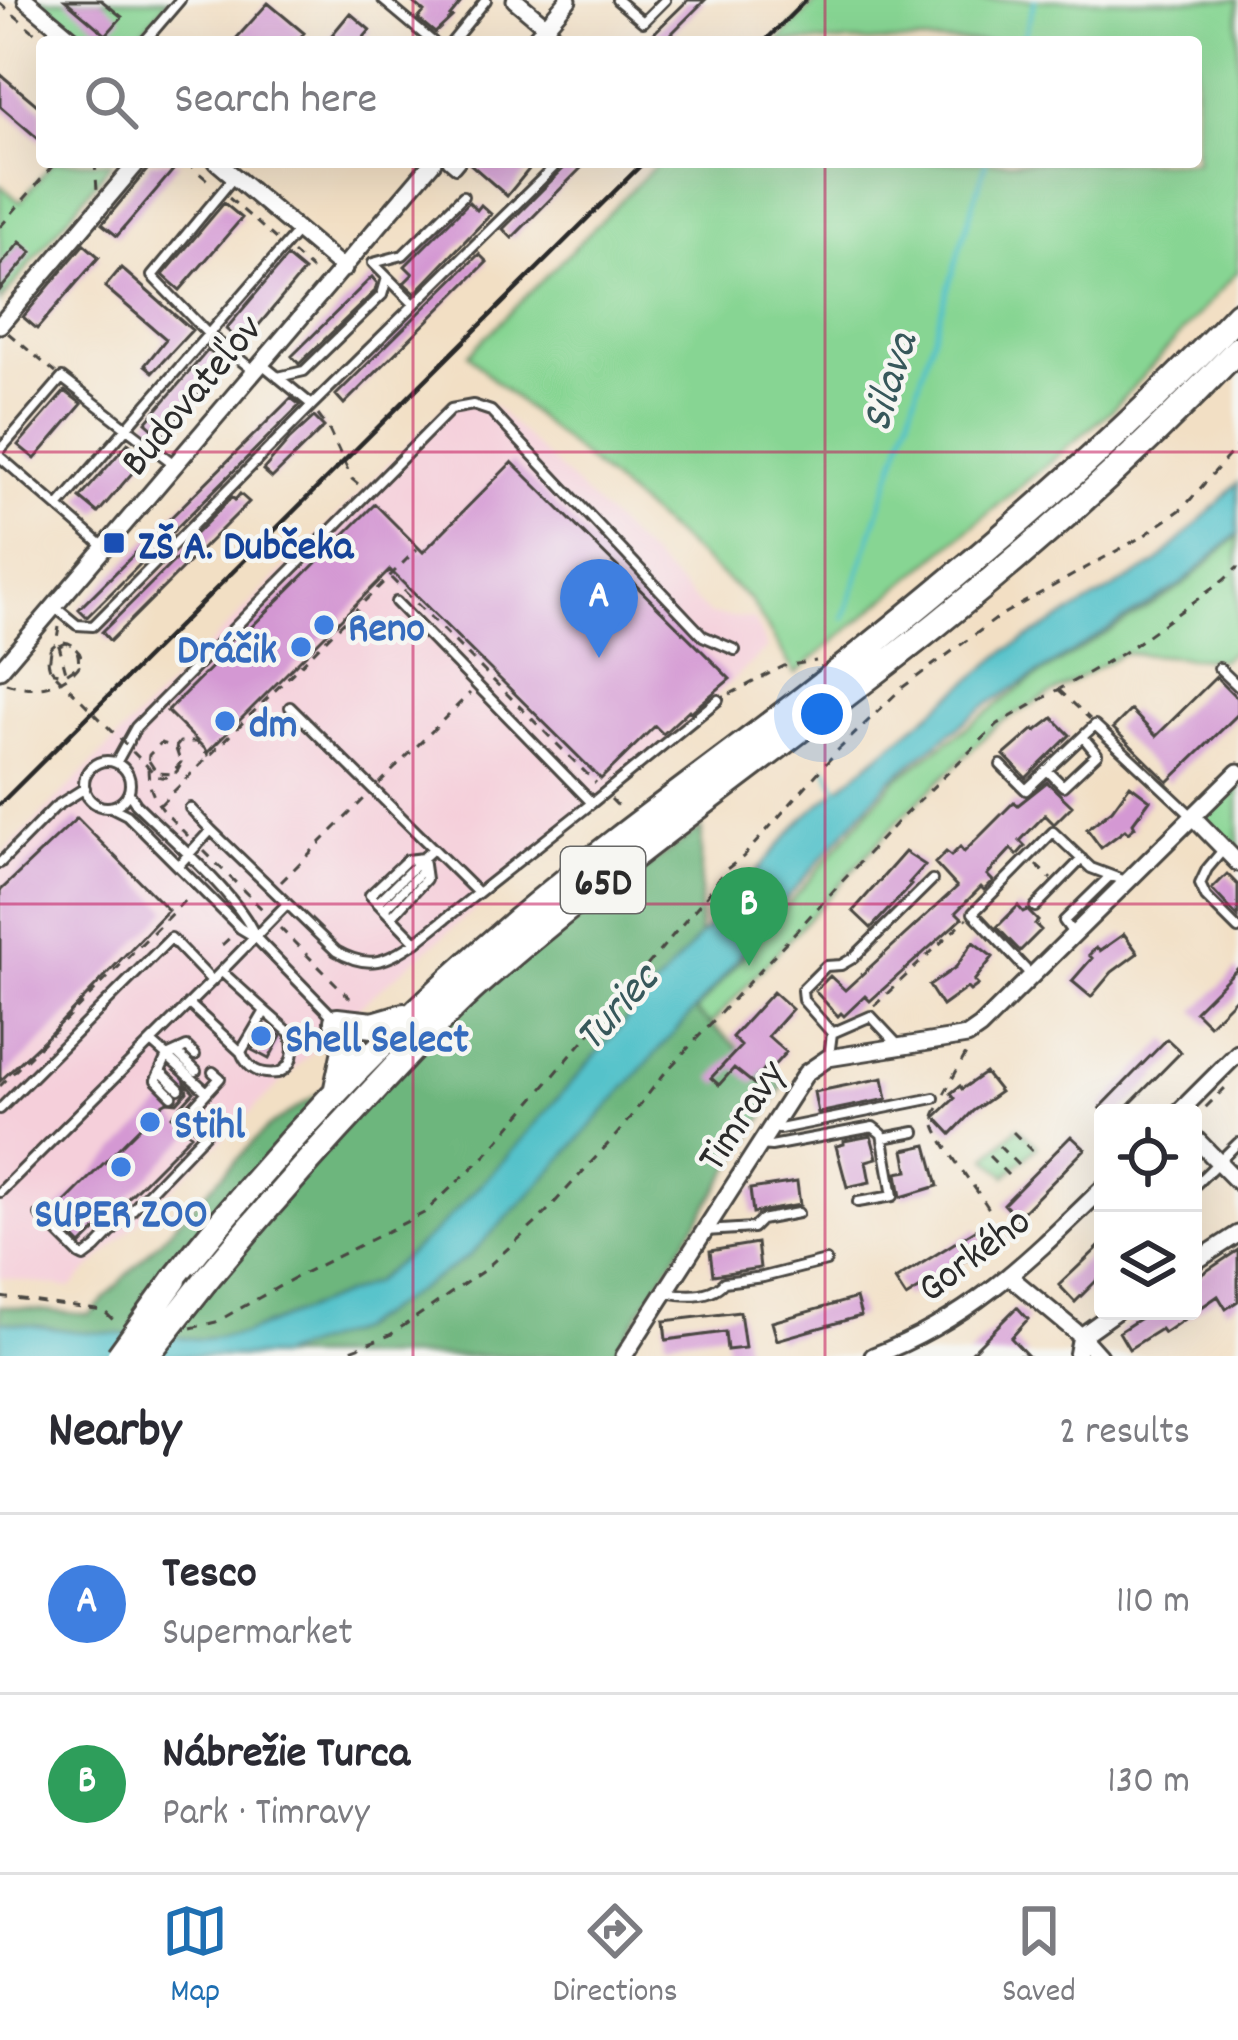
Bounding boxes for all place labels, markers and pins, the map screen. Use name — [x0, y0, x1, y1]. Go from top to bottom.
place label: ZŠ A. Dubčeka — [138, 520, 354, 580]
marker: ZŠ A. Dubčeka — [101, 530, 127, 556]
pin: A — [560, 559, 638, 658]
place label: Reno — [348, 602, 425, 662]
marker: Reno — [311, 612, 337, 638]
place label: Dráčik — [177, 624, 277, 684]
marker: Dráčik — [288, 634, 314, 660]
place label: dm — [249, 698, 298, 758]
marker: dm — [212, 708, 238, 734]
pin: B — [710, 867, 788, 966]
place label: Shell Select — [285, 1013, 469, 1073]
marker: Shell Select — [248, 1023, 274, 1049]
place label: Stihl — [174, 1099, 246, 1159]
marker: Stihl — [137, 1109, 163, 1135]
marker: SUPER ZOO — [108, 1154, 134, 1180]
place label: SUPER ZOO — [34, 1188, 208, 1248]

